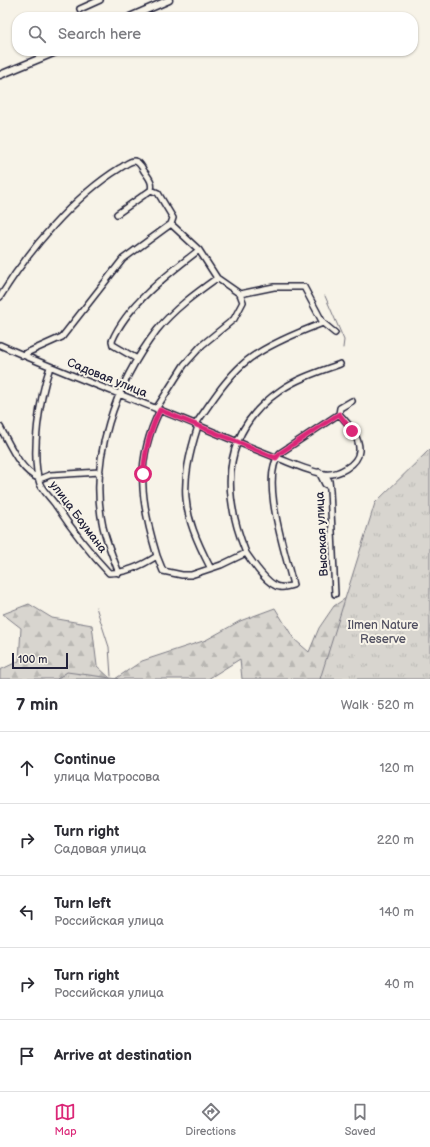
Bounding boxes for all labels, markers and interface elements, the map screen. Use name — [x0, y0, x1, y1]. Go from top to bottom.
search box — [12, 12, 418, 56]
icon: search — [26, 23, 48, 45]
text: Search here — [58, 25, 141, 44]
street label: Садовая улица — [65, 355, 149, 401]
route end — [343, 422, 361, 440]
route start — [134, 465, 152, 483]
street label: улица Баумана — [46, 478, 110, 556]
street label: Высокая улица — [312, 491, 332, 577]
park label: Ilmen Nature Reserve — [348, 618, 418, 647]
scale bar — [12, 651, 68, 670]
text: 100 m — [18, 653, 47, 666]
text: 7 min — [16, 695, 58, 715]
text: Walk · 520 m — [341, 697, 414, 713]
text: Continue — [54, 750, 116, 769]
icon: ahead — [16, 757, 38, 779]
text: 120 m — [379, 760, 414, 776]
text: улица Матросова — [54, 769, 160, 785]
text: Turn right — [54, 822, 119, 841]
icon: right — [16, 829, 38, 851]
text: 220 m — [377, 832, 414, 848]
text: Садовая улица — [54, 841, 146, 857]
text: Turn left — [54, 894, 111, 913]
icon: left — [16, 901, 38, 923]
text: 140 m — [379, 904, 414, 920]
text: Российская улица — [54, 913, 164, 929]
text: Turn right — [54, 966, 119, 985]
icon: right — [16, 973, 38, 995]
text: 40 m — [384, 976, 414, 992]
text: Российская улица — [54, 985, 164, 1001]
icon: arrive — [16, 1045, 38, 1067]
text: Arrive at destination — [54, 1046, 192, 1065]
tab: Map — [54, 1101, 77, 1138]
tab: Directions — [185, 1101, 236, 1138]
tab: Saved — [345, 1101, 376, 1138]

